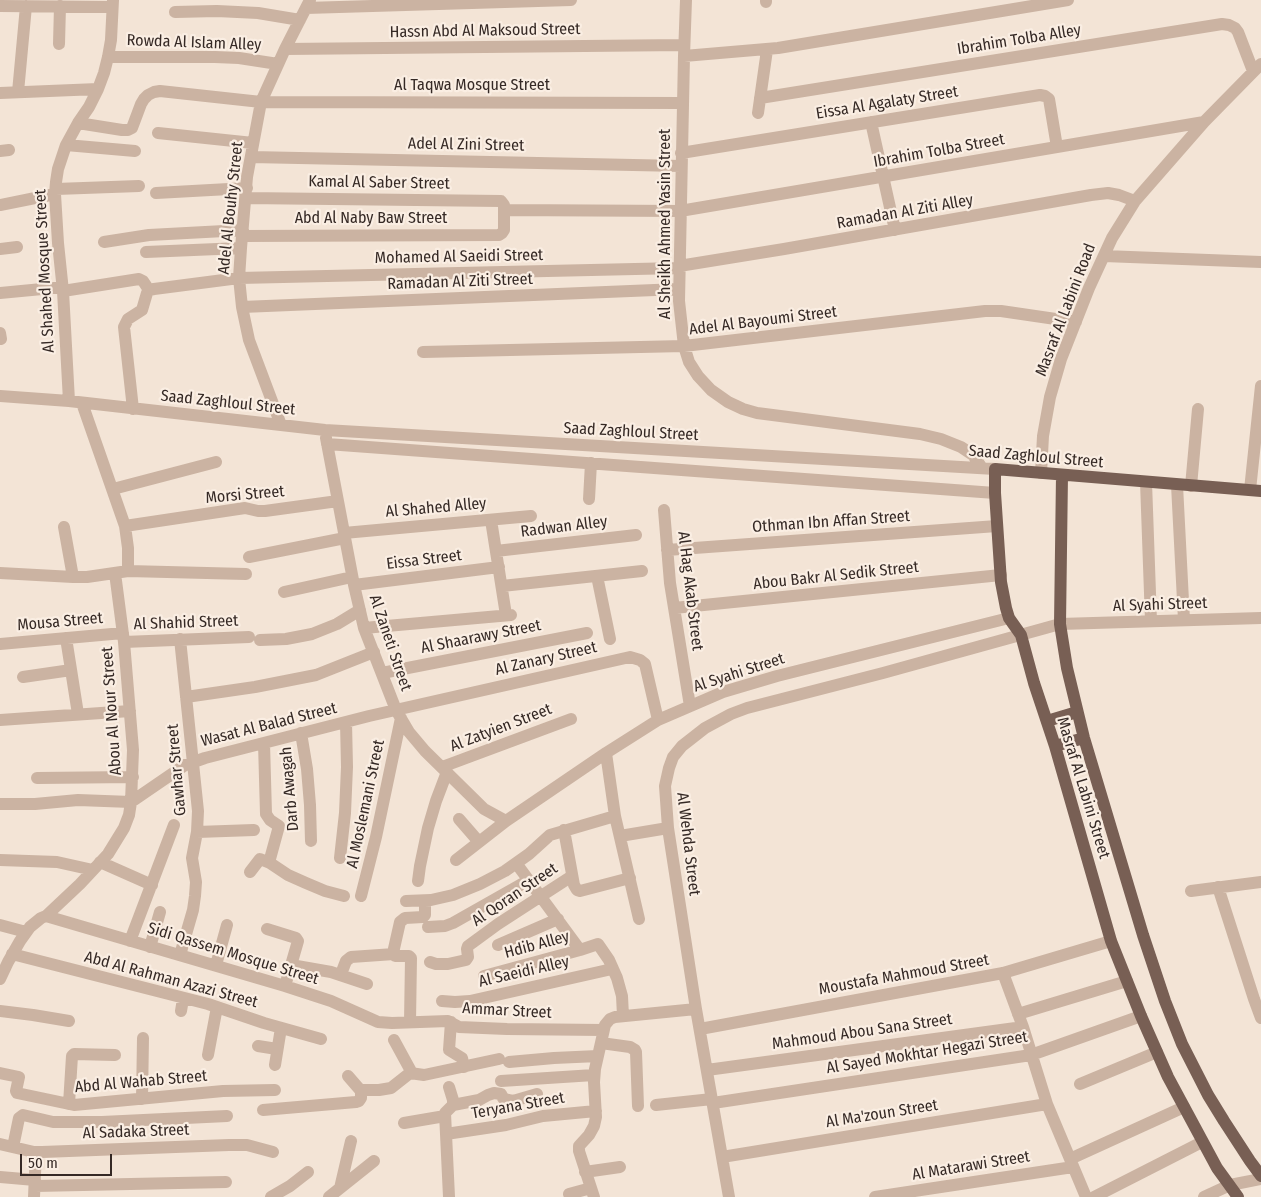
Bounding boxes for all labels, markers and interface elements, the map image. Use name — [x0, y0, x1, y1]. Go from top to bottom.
street label: Hassn Abd Al Maksoud Street — [390, 20, 580, 42]
street label: Ibrahim Tolba Alley — [956, 21, 1082, 59]
street label: Rowda Al Islam Alley — [126, 31, 262, 55]
street label: Al Taqwa Mosque Street — [394, 76, 550, 96]
street label: Eissa Al Agalaty Street — [815, 82, 959, 124]
street label: Al Sheikh Ahmed Yasin Street — [656, 129, 676, 319]
street label: Ibrahim Tolba Street — [872, 130, 1006, 172]
street label: Adel Al Zini Street — [408, 134, 524, 156]
street label: Adel Al Bouhy Street — [214, 141, 248, 275]
street label: Kamal Al Saber Street — [308, 172, 450, 194]
street label: Al Shahed Mosque Street — [31, 189, 59, 353]
street label: Ramadan Al Ziti Alley — [835, 191, 975, 233]
street label: Abd Al Naby Baw Street — [295, 209, 447, 229]
street label: Masraf Al Labini Road — [1032, 241, 1100, 379]
street label: Mohamed Al Saeidi Street — [375, 246, 543, 268]
street label: Ramadan Al Ziti Street — [387, 270, 533, 294]
street label: Adel Al Bayoumi Street — [688, 302, 838, 340]
street label: Saad Zaghloul Street — [160, 386, 296, 420]
street label: Saad Zaghloul Street — [563, 419, 699, 445]
street label: Saad Zaghloul Street — [968, 442, 1104, 472]
street label: Morsi Street — [205, 482, 285, 508]
street label: Al Shahed Alley — [385, 494, 487, 522]
street label: Othman Ibn Affan Street — [751, 507, 911, 537]
street label: Radwan Alley — [520, 512, 608, 542]
street label: Al Hag Akab Street — [673, 530, 707, 652]
street label: Eissa Street — [385, 546, 463, 574]
street label: Abou Bakr Al Sedik Street — [752, 558, 920, 594]
street label: Al Zaneti Street — [365, 592, 415, 694]
street label: Al Syahi Street — [1112, 594, 1208, 616]
street label: Mousa Street — [16, 609, 104, 635]
street label: Al Shahid Street — [133, 612, 239, 634]
street label: Al Shaarawy Street — [419, 616, 543, 658]
street label: Al Zanary Street — [493, 638, 599, 680]
street label: Abou Al Nour Street — [98, 646, 126, 776]
street label: Al Syahi Street — [691, 649, 787, 697]
street label: Wasat Al Balad Street — [199, 699, 339, 751]
street label: Al Zatyien Street — [447, 700, 555, 756]
street label: Masraf Al Labini Street — [1052, 715, 1114, 861]
street label: Gawhar Street — [163, 723, 191, 817]
street label: Al Moslemani Street — [343, 738, 389, 870]
street label: Darb Awagah — [277, 746, 303, 832]
street label: Al Wehda Street — [672, 791, 704, 897]
street label: Al Qoran Street — [468, 859, 562, 931]
street label: Sidi Qassem Mosque Street — [145, 919, 321, 989]
street label: Hdib Alley — [502, 927, 572, 963]
street label: Abd Al Rahman Azazi Street — [82, 948, 260, 1012]
street label: Moustafa Mahmoud Street — [817, 951, 991, 999]
street label: Al Saeidi Alley — [477, 952, 571, 992]
street label: Ammar Street — [462, 999, 552, 1023]
street label: Mahmoud Abou Sana Street — [771, 1010, 953, 1054]
street label: Al Sayed Mokhtar Hegazi Street — [825, 1028, 1029, 1078]
street label: Abd Al Wahab Street — [74, 1067, 208, 1097]
street label: Teryana Street — [470, 1088, 566, 1124]
street label: Al Ma'zoun Street — [825, 1096, 939, 1132]
street label: Al Sadaka Street — [82, 1121, 190, 1143]
scale bar — [22, 1144, 115, 1176]
street label: Al Matarawi Street — [911, 1147, 1031, 1185]
text: 50 m — [28, 1154, 58, 1172]

